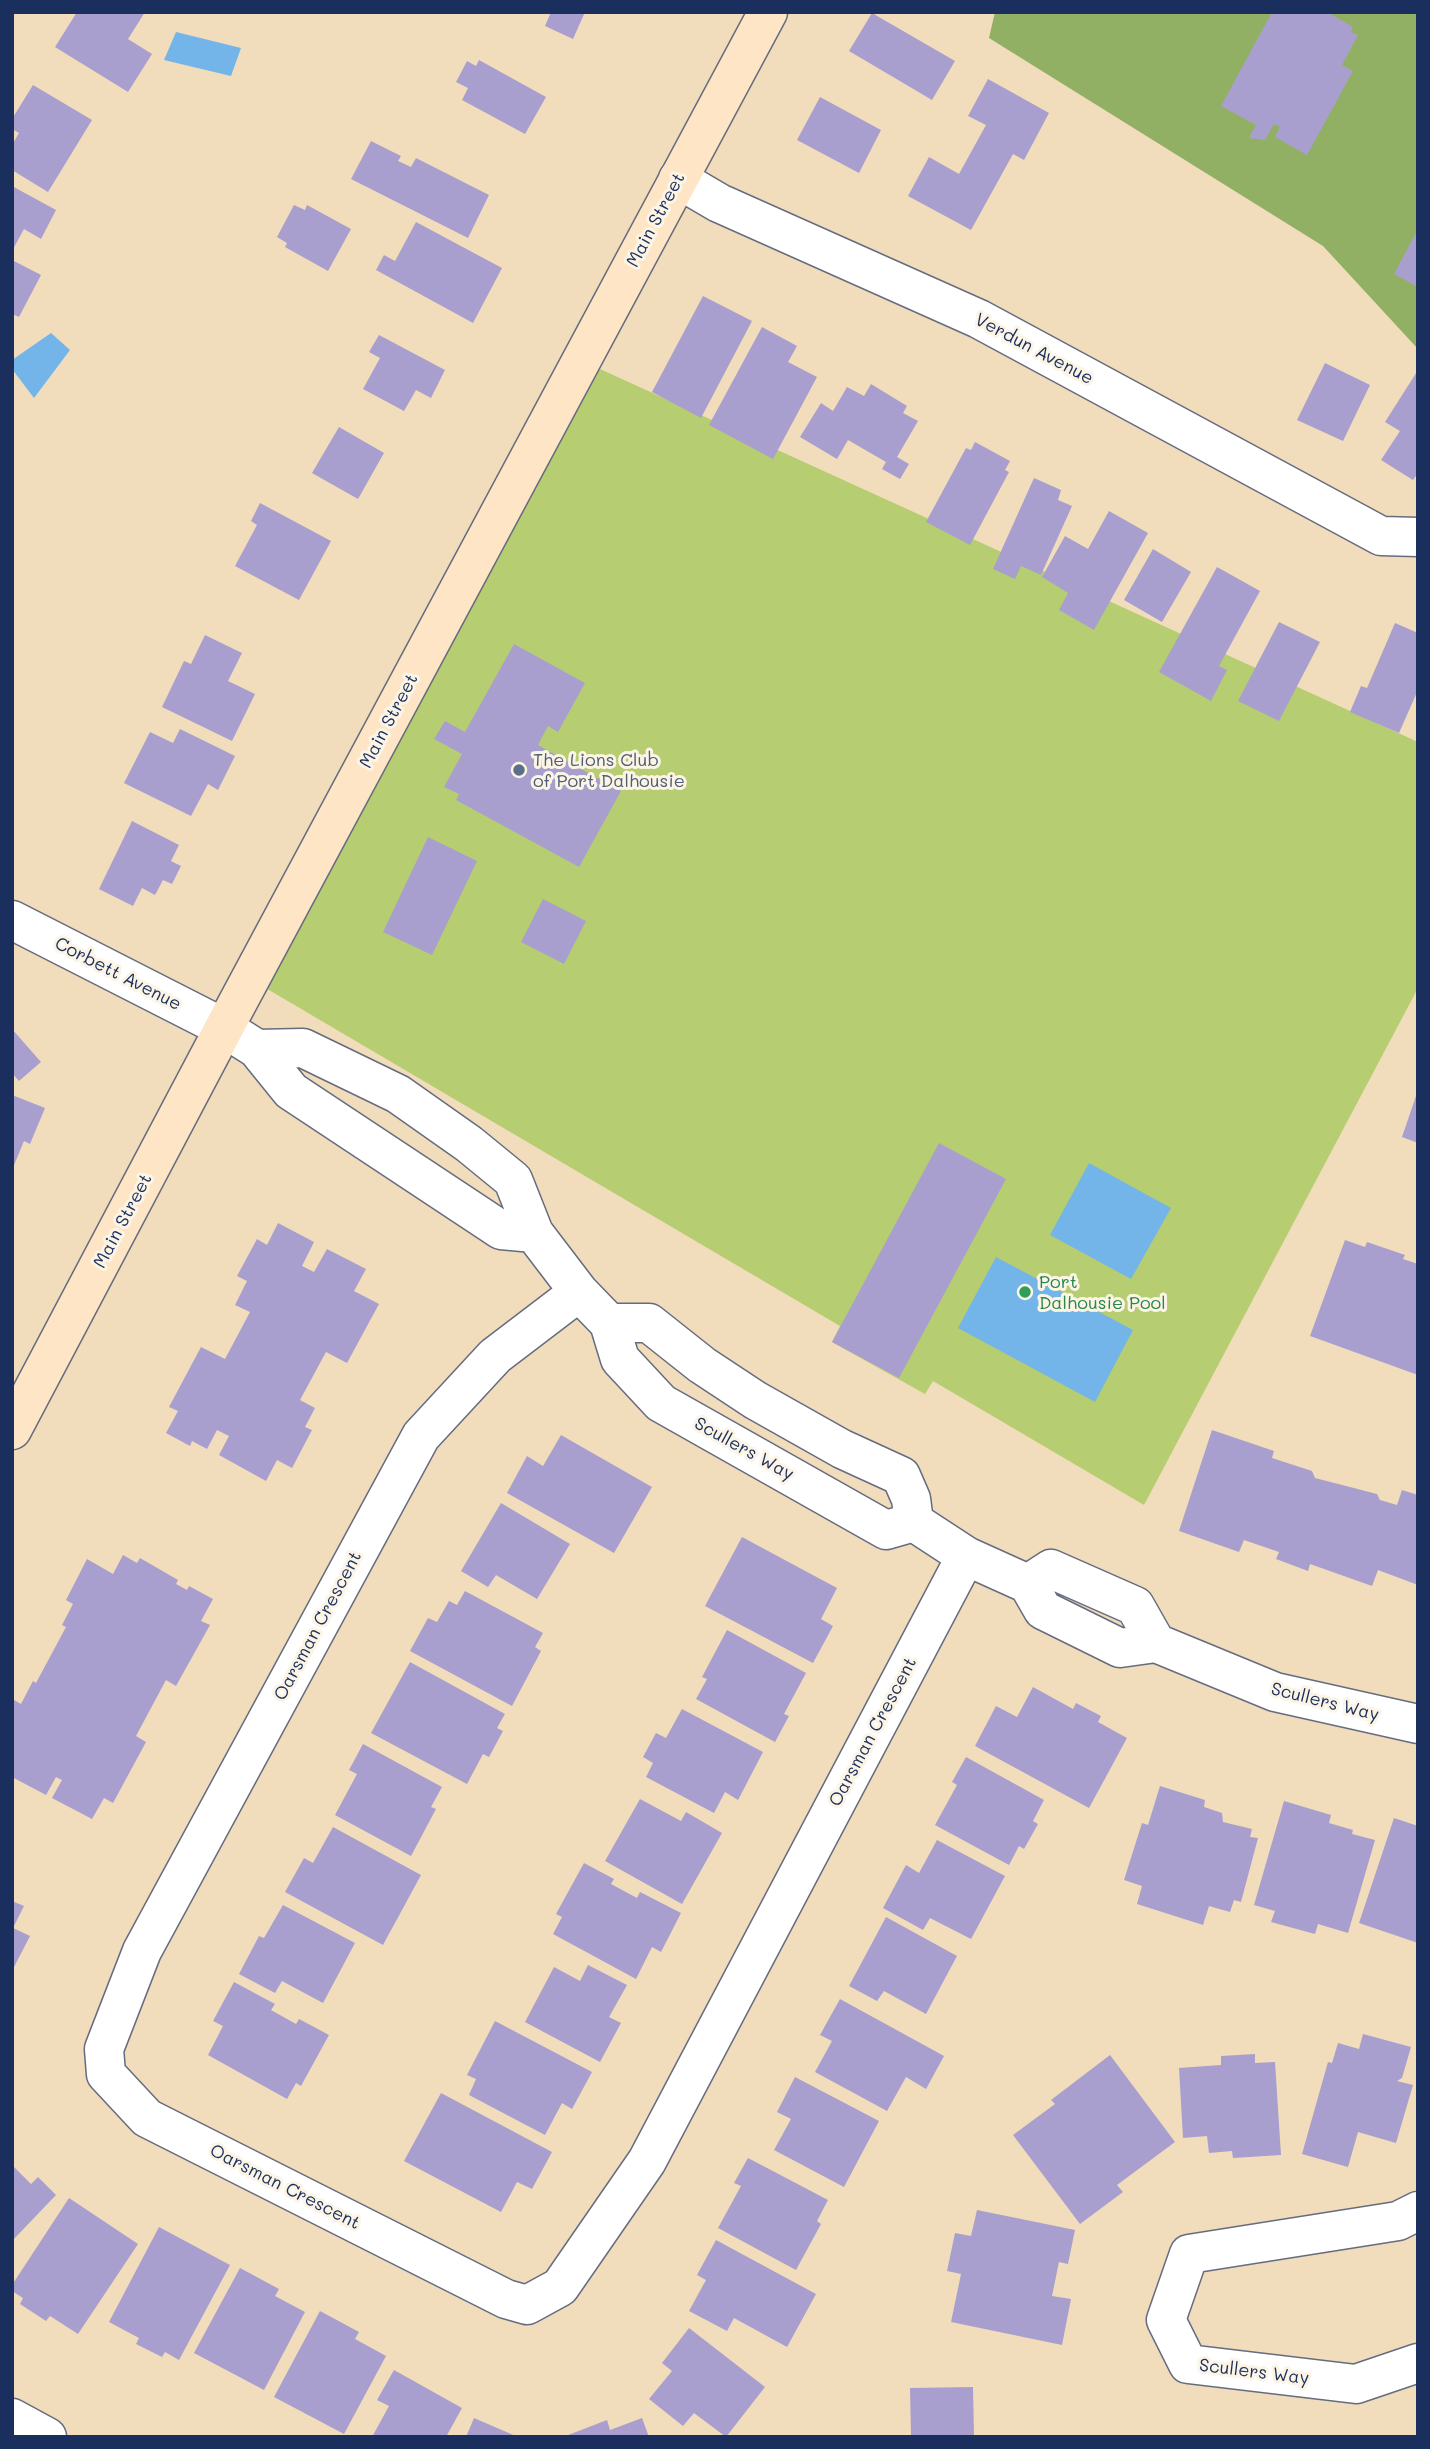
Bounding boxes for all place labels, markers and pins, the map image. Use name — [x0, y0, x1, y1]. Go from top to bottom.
place label: The Lions Club of Port Dalhousie — [533, 749, 685, 792]
marker: The Lions Club of Port Dalhousie — [511, 762, 527, 778]
place label: Port Dalhousie Pool — [1039, 1271, 1166, 1314]
marker: Port Dalhousie Pool — [1017, 1284, 1033, 1300]

